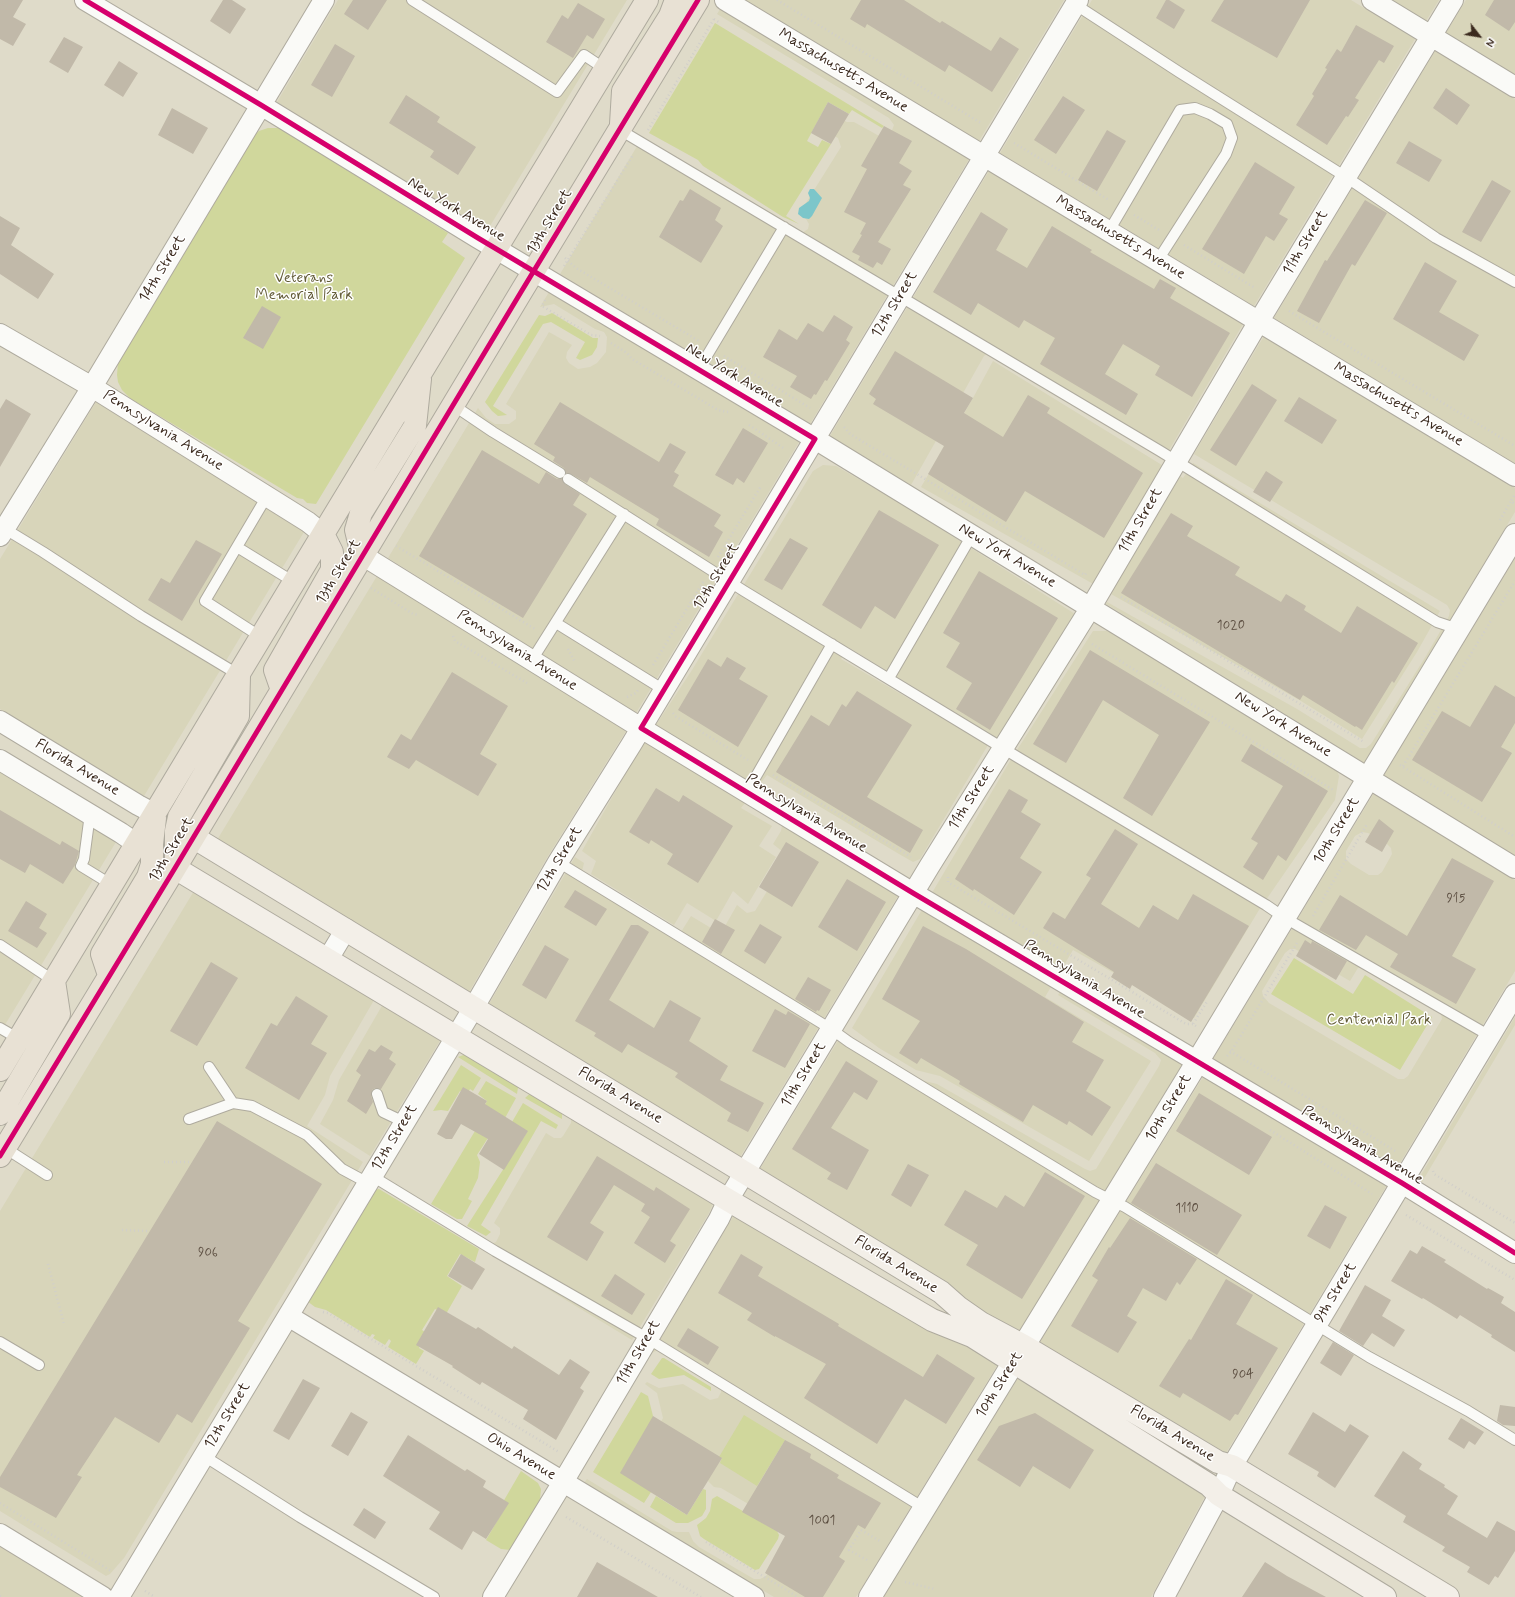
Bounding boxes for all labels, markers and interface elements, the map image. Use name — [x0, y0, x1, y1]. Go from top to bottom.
north arrow — [1459, 16, 1499, 56]
street label: Massachusetts Avenue — [775, 25, 911, 117]
text: N — [1481, 35, 1497, 49]
street label: New York Avenue — [404, 174, 508, 246]
street label: 13th Street — [524, 186, 576, 258]
street label: Massachusetts Avenue — [1052, 192, 1188, 284]
street label: 11th Street — [1280, 207, 1332, 279]
street label: 14th Street — [136, 232, 190, 306]
street label: 12th Street — [868, 269, 922, 341]
park label: Veterans Memorial Park — [255, 270, 353, 305]
street label: New York Avenue — [682, 340, 786, 412]
street label: Massachusetts Avenue — [1330, 359, 1466, 451]
street label: Pennsylvania Avenue — [99, 387, 227, 475]
street label: 11th Street — [1115, 485, 1167, 557]
street label: New York Avenue — [955, 520, 1059, 592]
street label: 13th Street — [313, 536, 365, 608]
street label: 12th Street — [690, 541, 744, 613]
street label: Pennsylvania Avenue — [453, 607, 581, 695]
house number: 1020 — [1217, 618, 1245, 634]
street label: New York Avenue — [1231, 688, 1335, 762]
street label: Florida Avenue — [31, 736, 123, 800]
street label: 11th Street — [945, 762, 999, 834]
street label: Pennsylvania Avenue — [742, 771, 870, 857]
street label: 10th Street — [1310, 794, 1364, 868]
street label: 13th Street — [146, 814, 198, 886]
street label: 12th Street — [533, 824, 587, 896]
house number: 915 — [1446, 891, 1466, 907]
street label: Pennsylvania Avenue — [1020, 937, 1148, 1023]
park label: Centennial Park — [1327, 1012, 1431, 1030]
street label: 11th Street — [778, 1039, 830, 1111]
street label: Florida Avenue — [574, 1064, 666, 1128]
street label: 10th Street — [1142, 1071, 1196, 1145]
street label: 12th Street — [368, 1102, 422, 1174]
street label: Pennsylvania Avenue — [1298, 1103, 1426, 1189]
house number: 1110 — [1175, 1201, 1199, 1217]
street label: Florida Avenue — [851, 1232, 941, 1298]
house number: 906 — [198, 1245, 218, 1261]
street label: 9th Street — [1311, 1260, 1361, 1326]
street label: 11th Street — [613, 1317, 665, 1389]
street label: 10th Street — [973, 1348, 1027, 1422]
house number: 904 — [1232, 1367, 1254, 1383]
street label: 12th Street — [201, 1380, 255, 1452]
street label: Florida Avenue — [1126, 1402, 1218, 1466]
street label: Ohio Avenue — [483, 1429, 559, 1485]
house number: 1001 — [809, 1513, 835, 1529]

